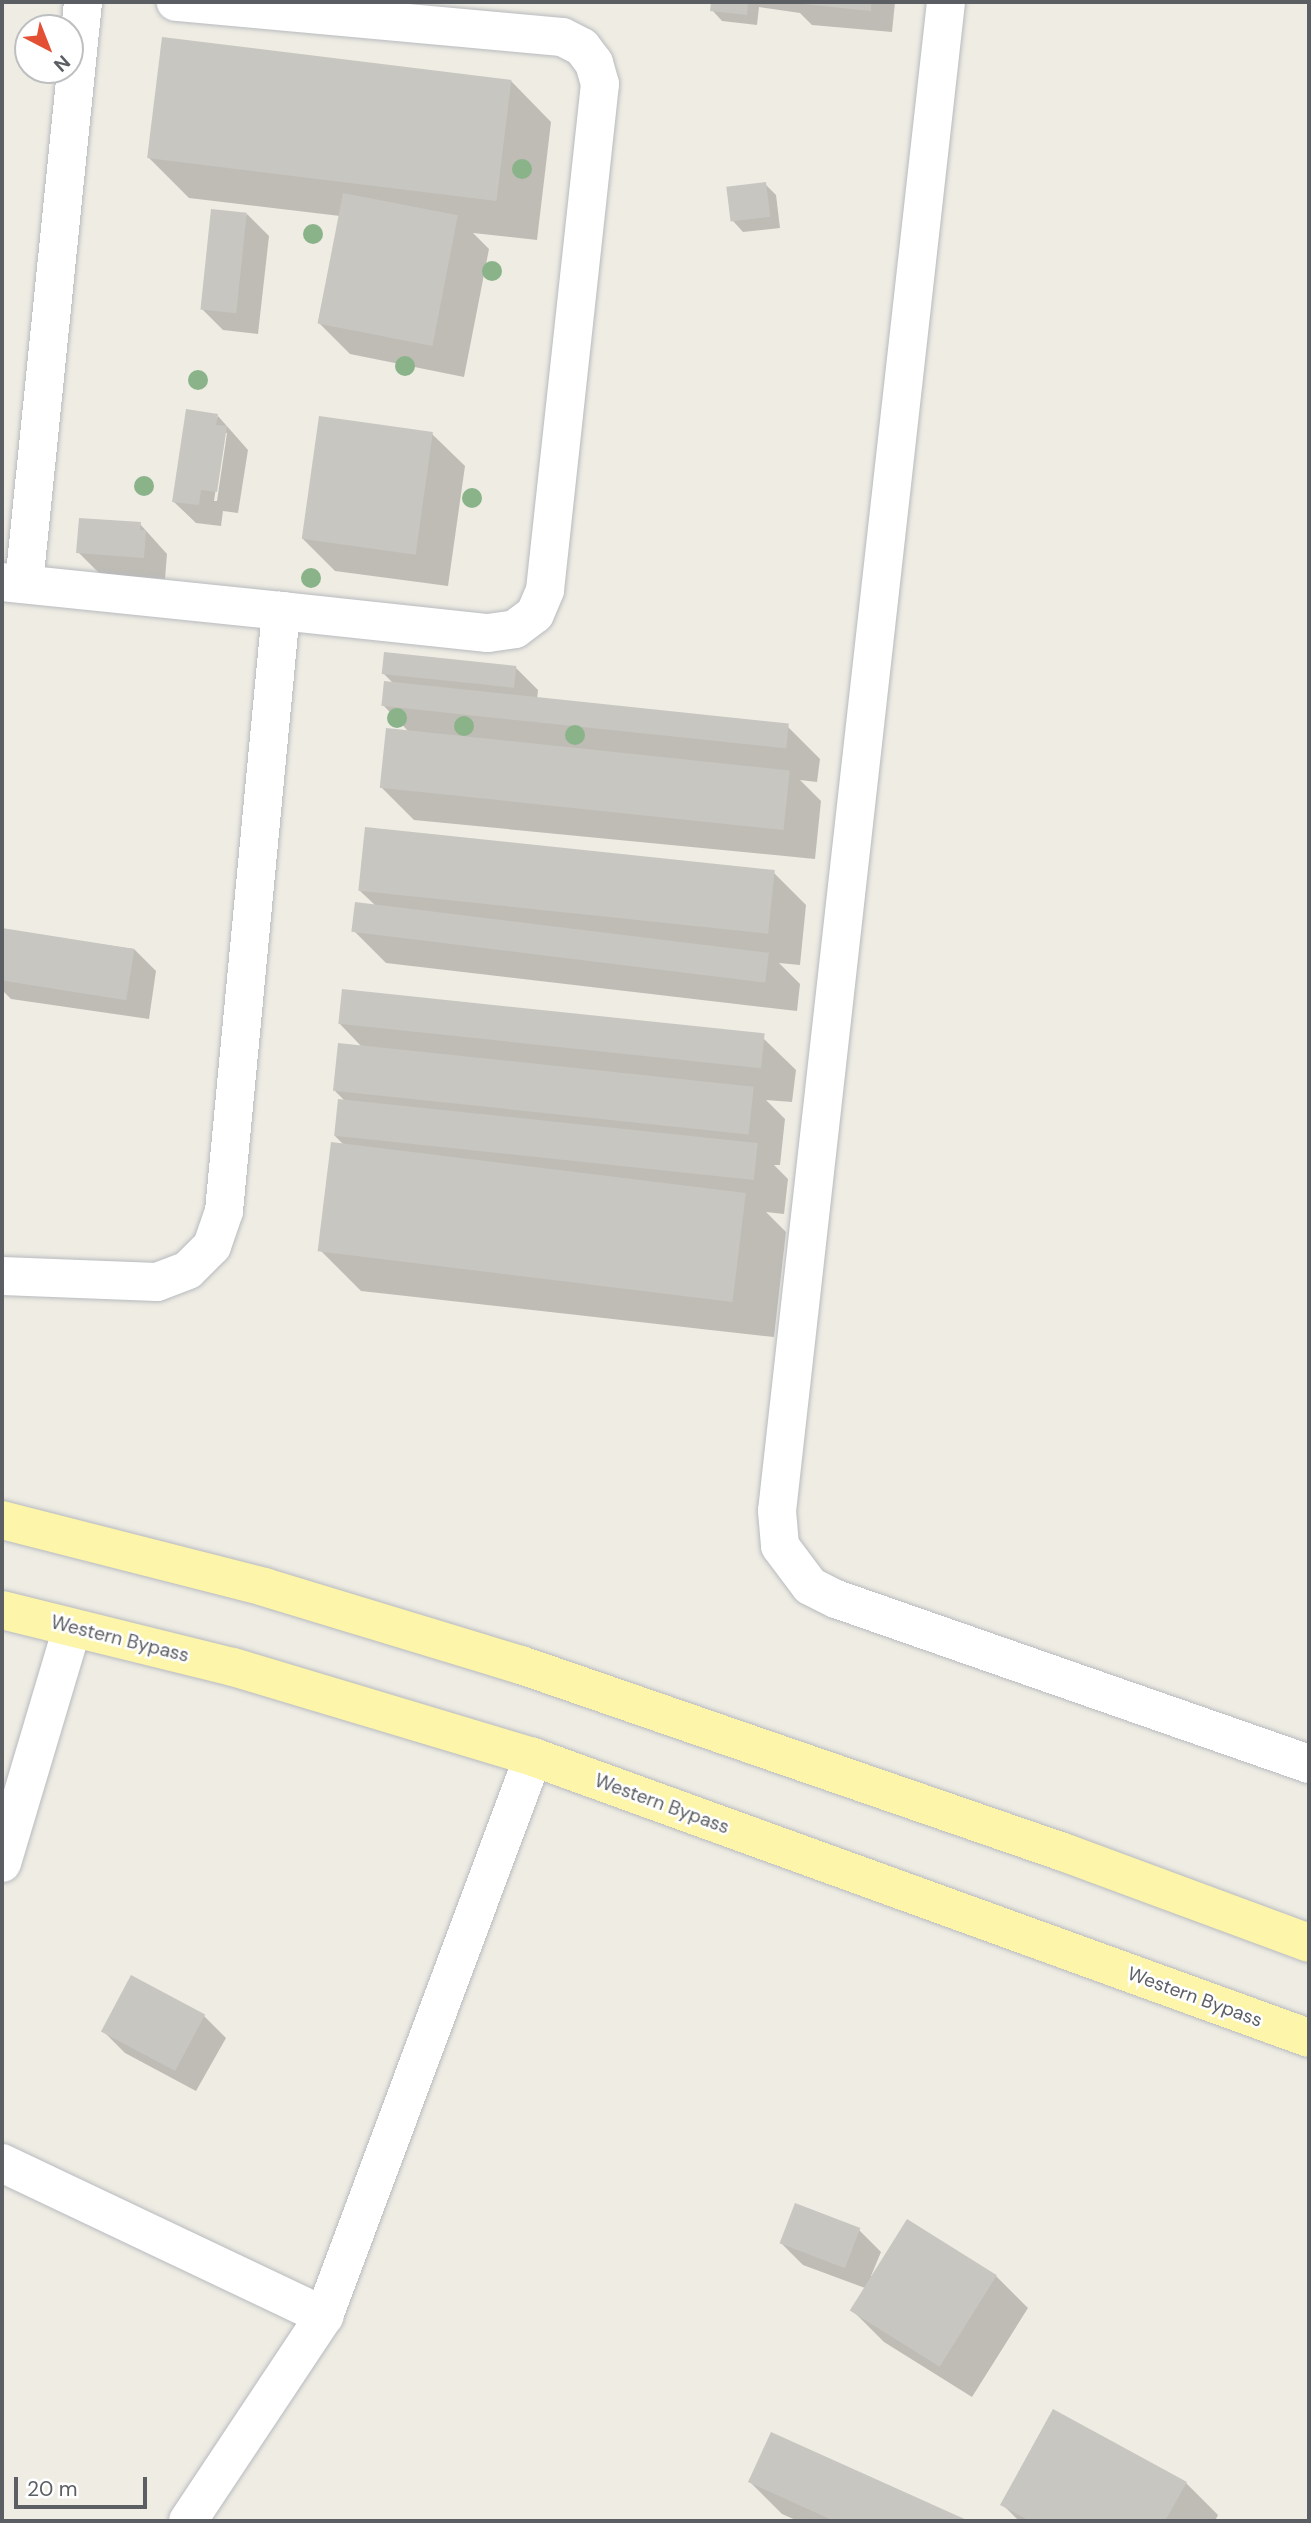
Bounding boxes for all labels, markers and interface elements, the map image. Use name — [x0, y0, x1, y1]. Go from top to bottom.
north arrow — [14, 14, 84, 84]
text: N — [49, 50, 76, 77]
street label: Western Bypass — [49, 1611, 191, 1667]
street label: Western Bypass — [592, 1769, 732, 1839]
street label: Western Bypass — [1125, 1962, 1265, 2032]
scale bar — [18, 2464, 150, 2508]
text: 20 m — [27, 2475, 78, 2503]

